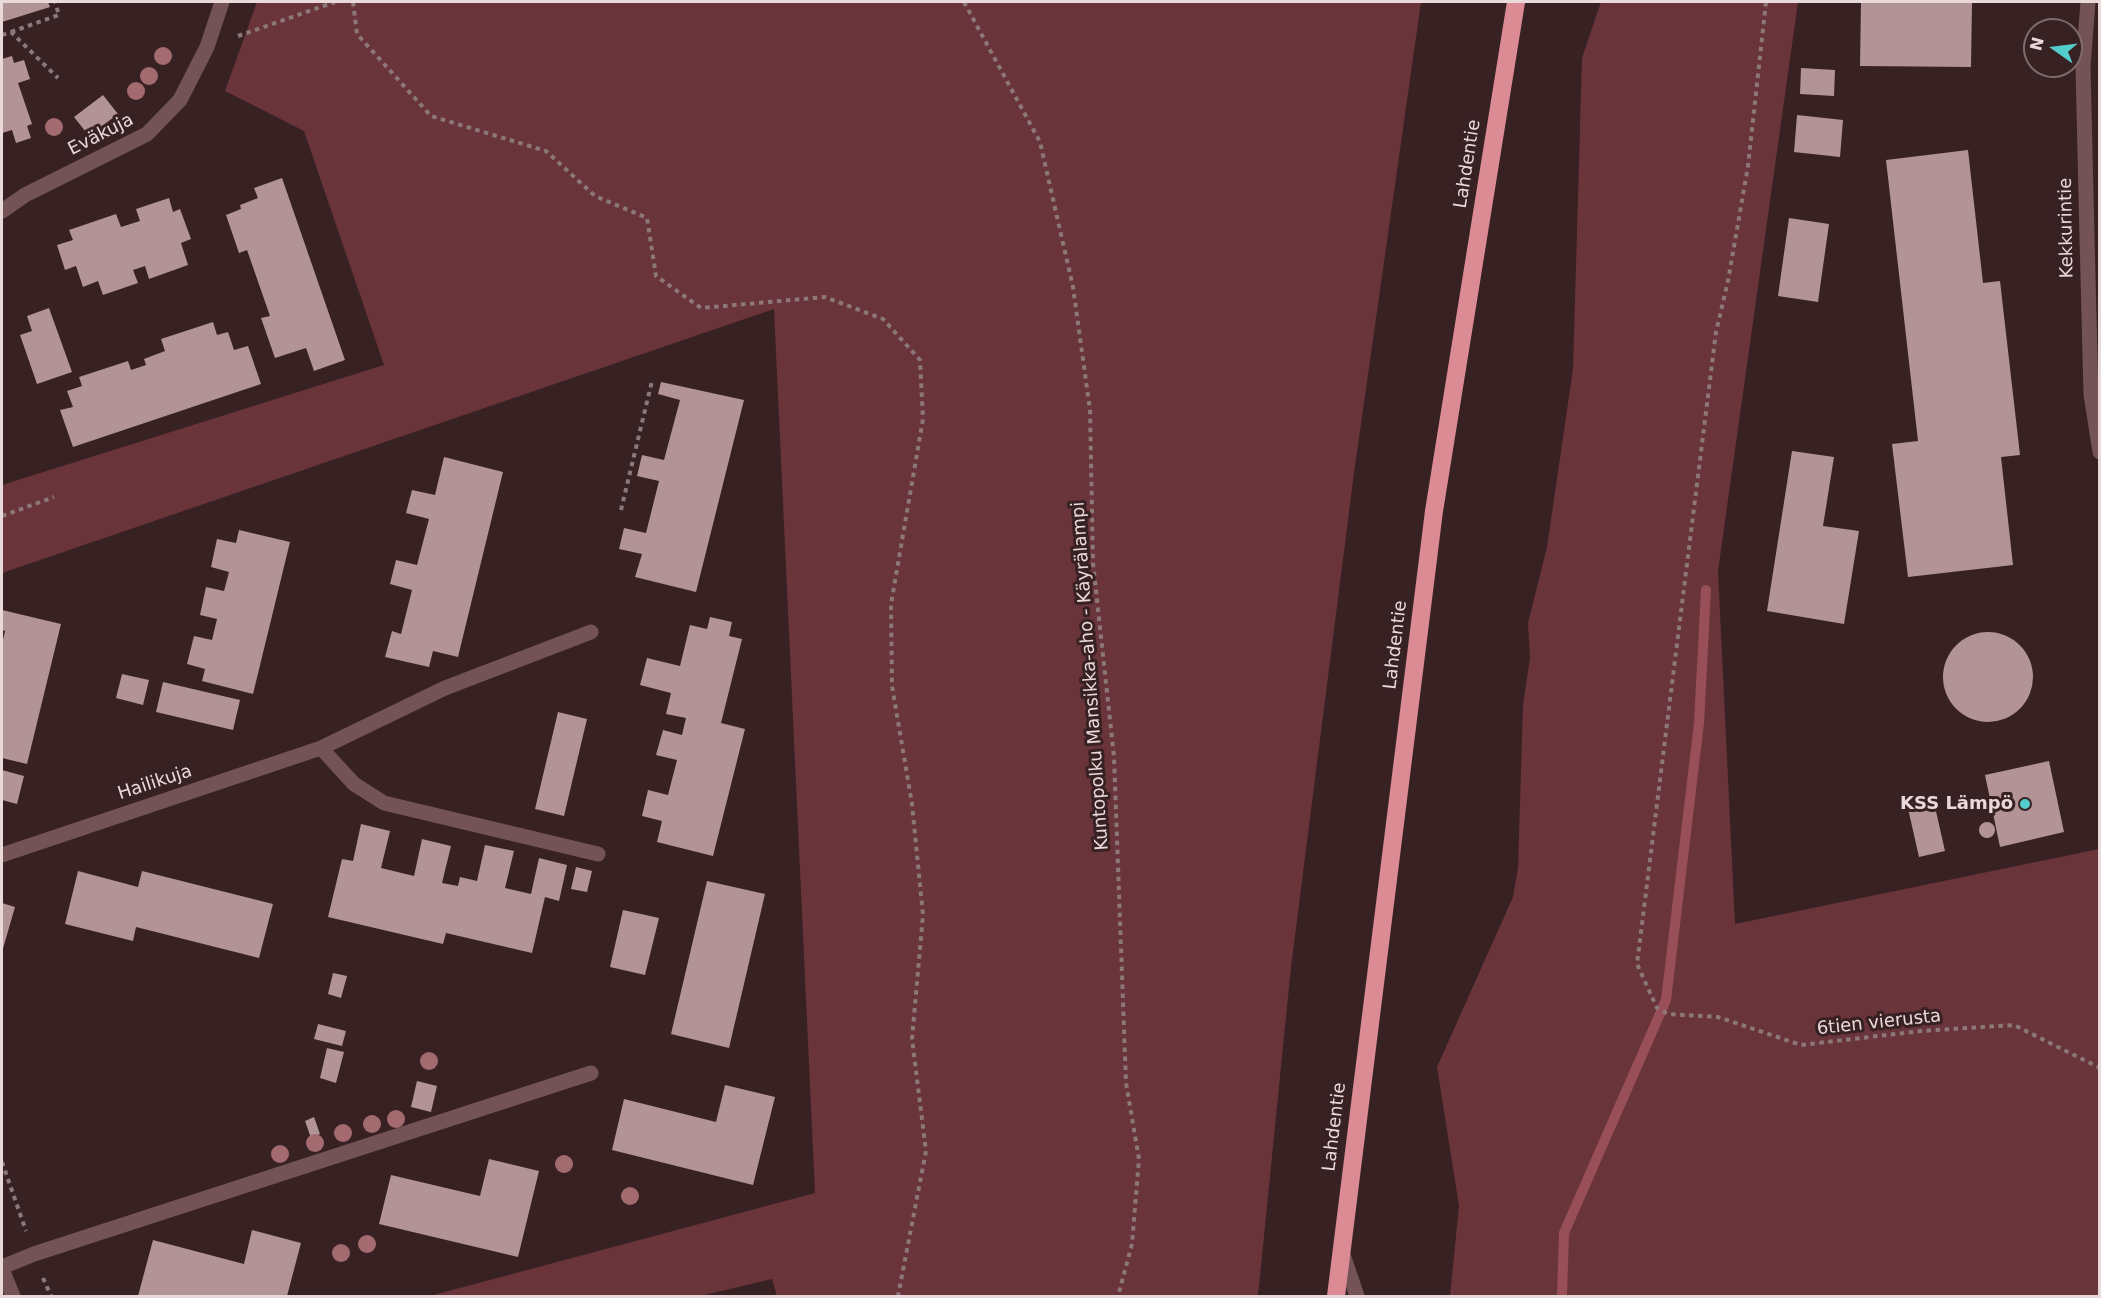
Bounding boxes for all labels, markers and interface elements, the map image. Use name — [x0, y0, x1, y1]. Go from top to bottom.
north arrow — [2023, 18, 2083, 78]
text: N — [2026, 35, 2048, 53]
street label: Eväkuja — [65, 109, 137, 161]
street label: Lahdentie — [1450, 118, 1486, 210]
street label: Kekkurintie — [2055, 178, 2079, 278]
street label: Kuntopolku Mansikka-aho - Käyrälampi — [1068, 501, 1114, 851]
street label: Lahdentie — [1380, 599, 1412, 691]
street label: Hailikuja — [115, 761, 195, 805]
place label: KSS Lämpö — [1900, 793, 2013, 815]
marker: KSS Lämpö — [2018, 797, 2032, 811]
street label: 6tien vierusta — [1816, 1006, 1942, 1040]
street label: Lahdentie — [1319, 1081, 1351, 1173]

